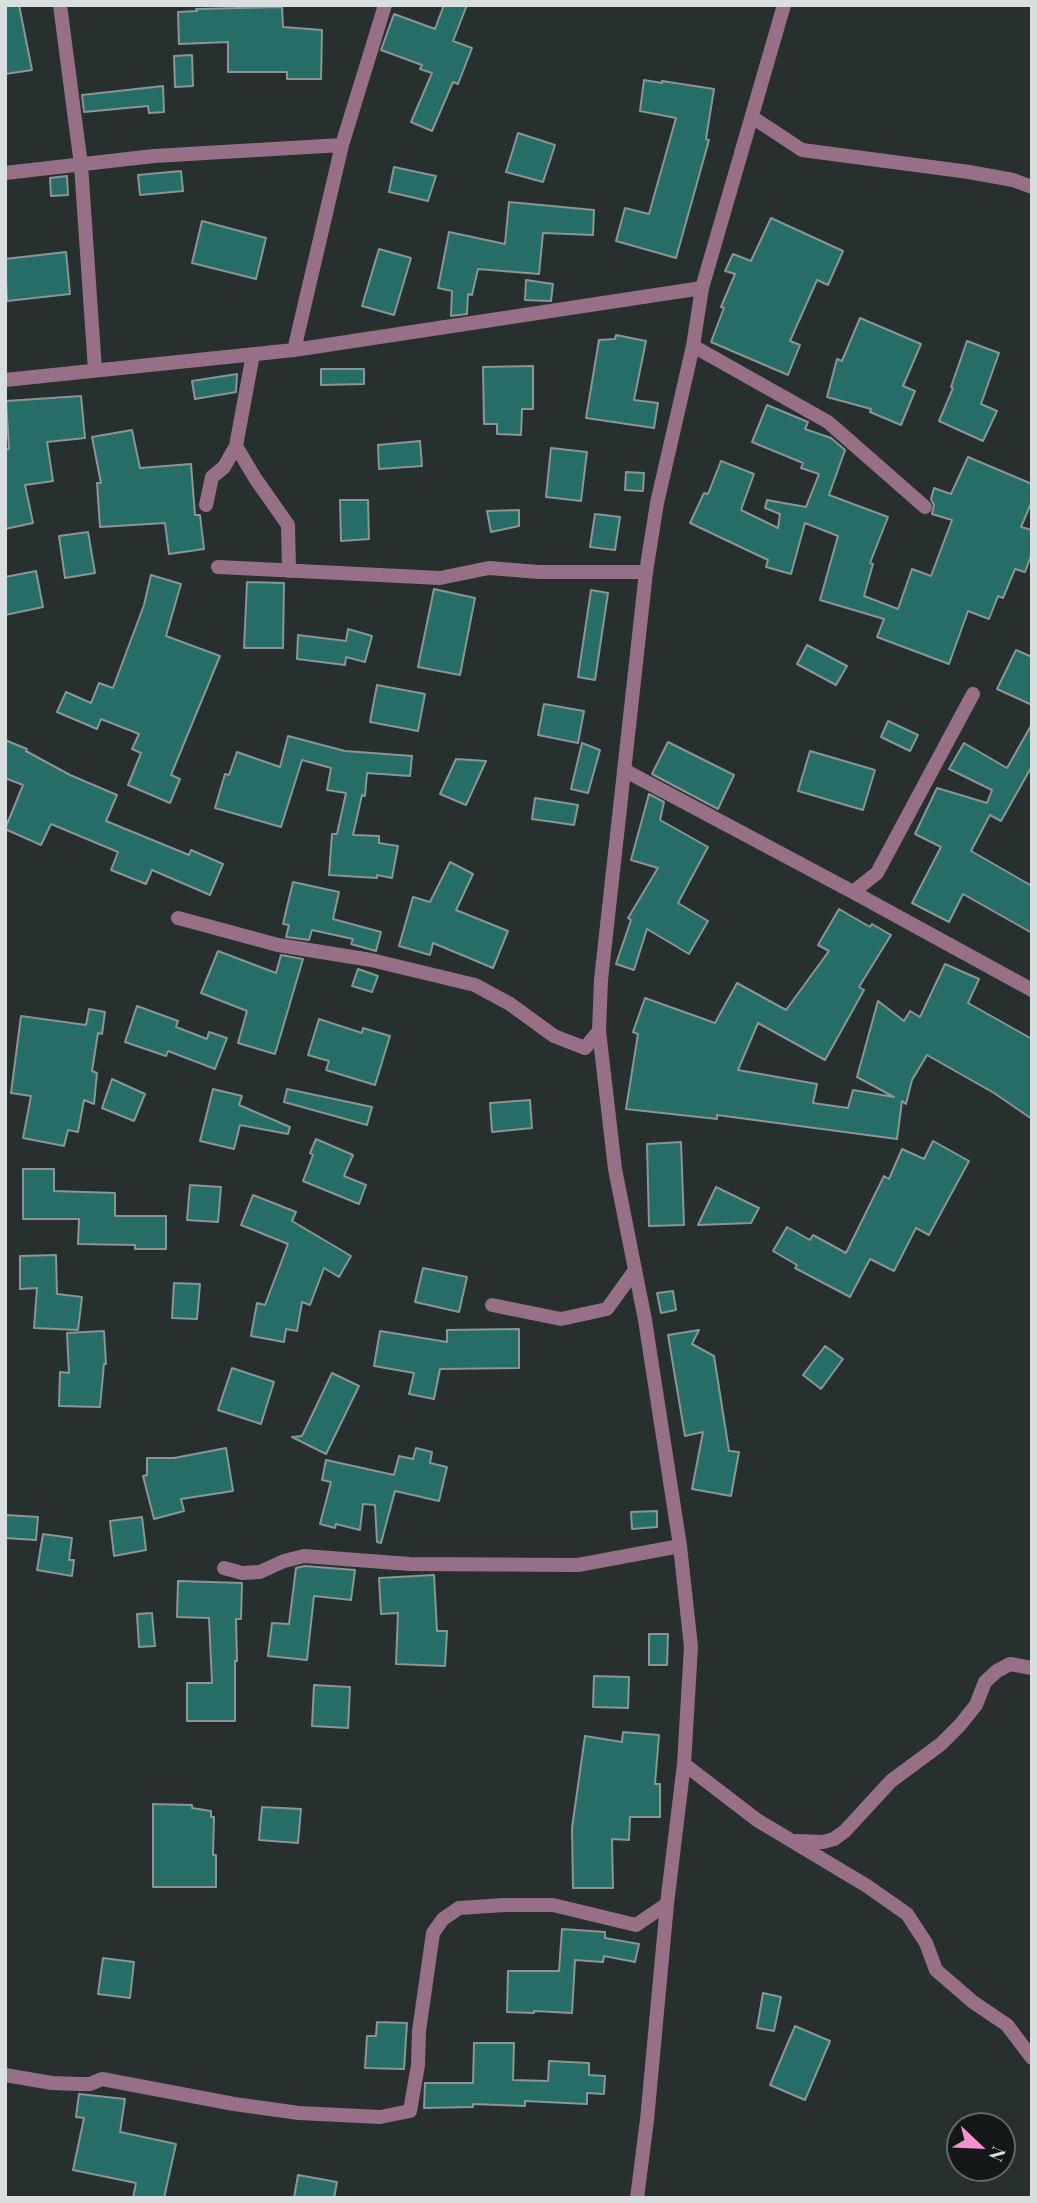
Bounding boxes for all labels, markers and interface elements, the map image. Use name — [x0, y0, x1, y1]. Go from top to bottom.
north arrow — [946, 2112, 1016, 2182]
text: N — [984, 2143, 1013, 2166]

